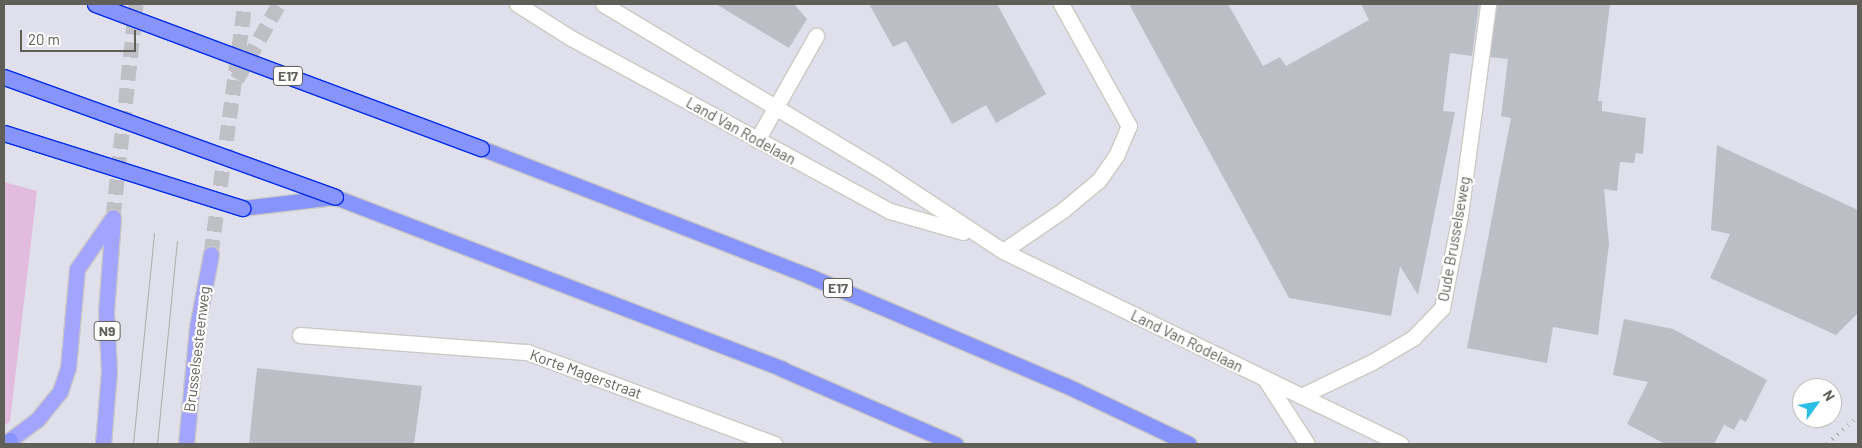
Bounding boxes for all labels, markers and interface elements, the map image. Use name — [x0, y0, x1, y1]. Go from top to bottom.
scale bar — [22, 20, 139, 52]
text: 20 m — [28, 30, 60, 48]
road number: E17 — [272, 64, 304, 88]
street label: Land Van Rodelaan — [683, 93, 799, 169]
street label: Oude Brusselseweg — [1434, 175, 1474, 303]
road number: E17 — [822, 276, 854, 300]
street label: Brusselsesteenweg — [180, 285, 214, 413]
street label: Land Van Rodelaan — [1128, 306, 1246, 376]
road number: N9 — [93, 320, 121, 342]
street label: Korte Magerstraat — [528, 345, 644, 403]
north arrow — [1792, 378, 1842, 428]
text: N — [1820, 387, 1839, 404]

